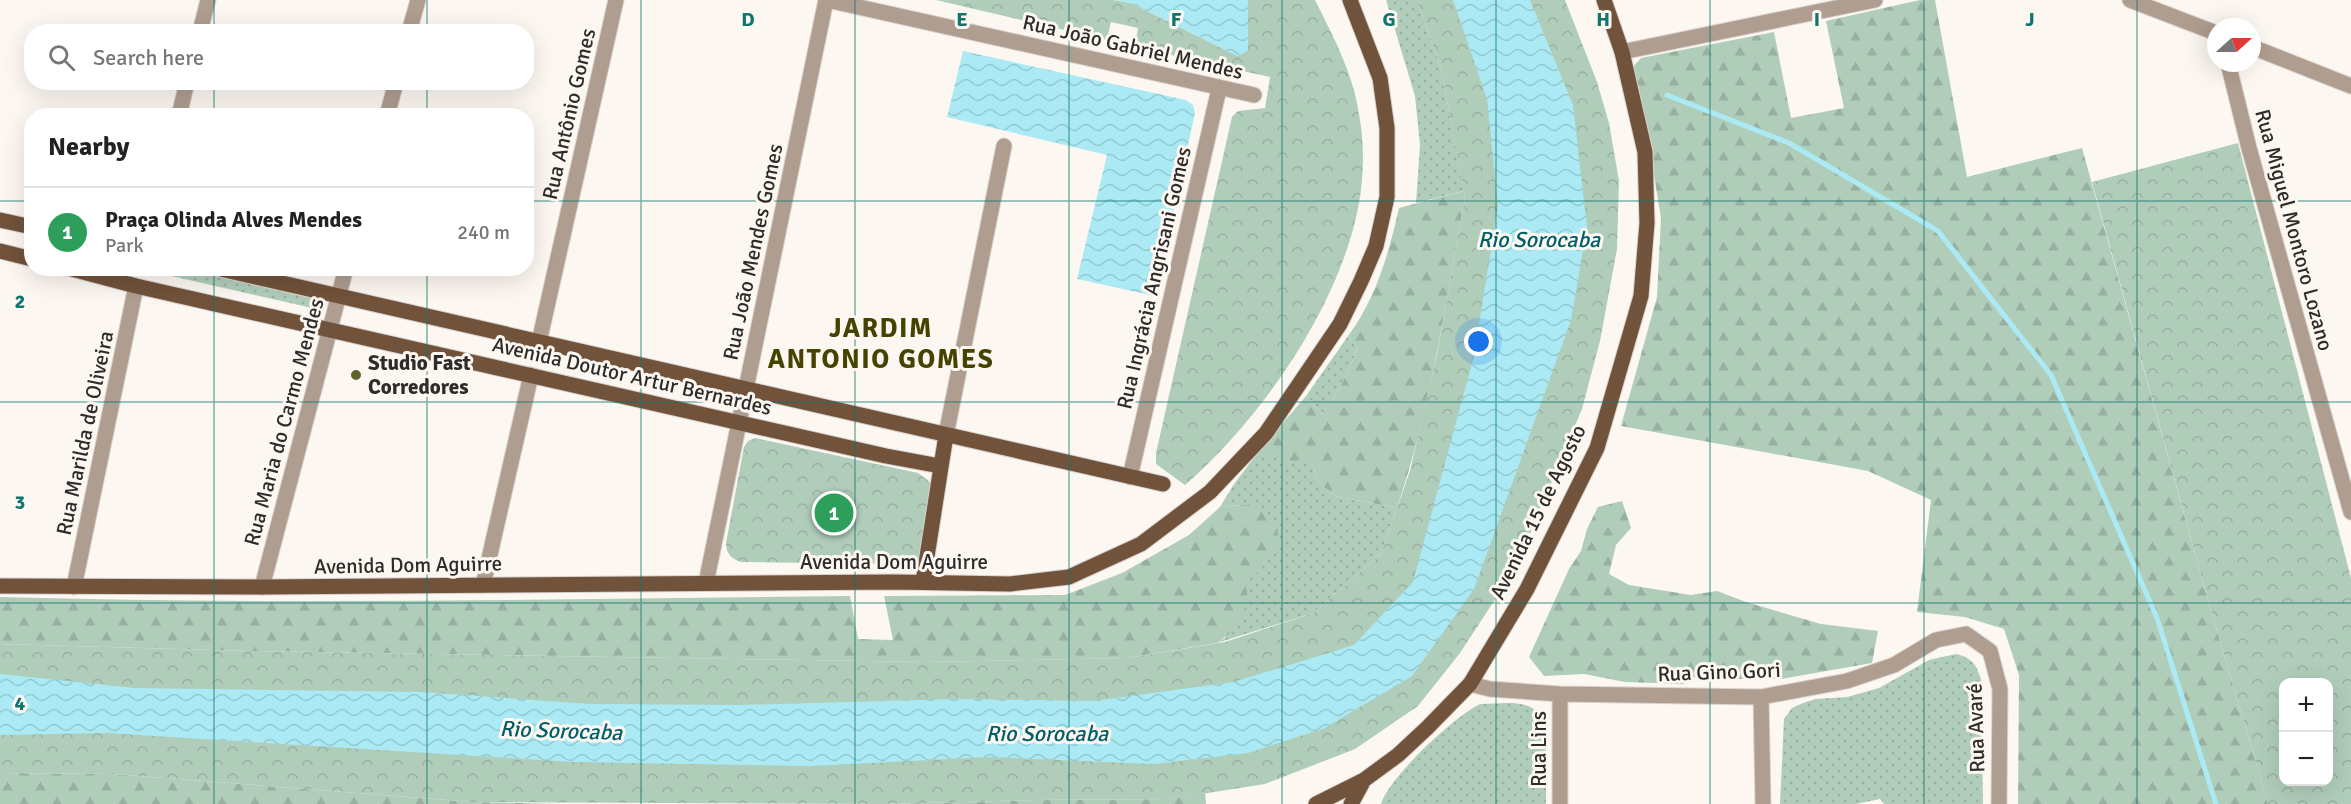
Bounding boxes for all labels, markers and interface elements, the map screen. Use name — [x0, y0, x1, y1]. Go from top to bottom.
text: D — [741, 7, 755, 32]
text: E — [956, 7, 968, 32]
text: F — [1171, 7, 1182, 32]
text: G — [1382, 7, 1396, 32]
text: H — [1596, 7, 1610, 32]
text: I — [1814, 7, 1820, 32]
text: J — [2025, 7, 2035, 32]
street label: Rua João Gabriel Mendes — [1020, 9, 1246, 85]
north arrow — [2207, 18, 2261, 72]
search box — [24, 24, 534, 90]
street label: Rua Antônio Gomes — [537, 26, 601, 202]
icon: search — [45, 41, 78, 74]
text: Search here — [93, 44, 204, 71]
street label: Rua Miguel Montoro Lozano — [2249, 106, 2339, 354]
text: Nearby — [48, 131, 129, 163]
street label: Rua João Mendes Gomes — [717, 141, 789, 363]
street label: Rua Ingrácia Angrisani Gomes — [1111, 144, 1197, 412]
text: Praça Olinda Alves Mendes — [105, 206, 362, 233]
text: 1 — [62, 220, 73, 245]
text: 240 m — [457, 220, 510, 245]
water label: Rio Sorocaba — [1478, 226, 1601, 253]
text: Park — [105, 233, 143, 258]
text: 2 — [15, 289, 25, 314]
street label: Rua Maria do Carmo Mendes — [238, 295, 330, 549]
district label: JARDIM ANTONIO GOMES — [768, 312, 994, 376]
your location — [1464, 327, 1493, 356]
street label: Rua Marilda de Oliveira — [51, 329, 119, 537]
street label: Avenida Doutor Artur Bernardes — [490, 331, 774, 421]
place label: Studio Fast Corredores — [368, 350, 471, 400]
marker: Studio Fast Corredores — [349, 368, 363, 382]
street label: Avenida 15 de Agosto — [1484, 420, 1592, 604]
text: 3 — [15, 490, 25, 515]
pin: 1 — [814, 490, 854, 536]
street label: Avenida Dom Aguirre — [800, 549, 988, 575]
street label: Avenida Dom Aguirre — [314, 550, 502, 580]
street label: Rua Gino Gori — [1657, 657, 1781, 687]
map controls — [2279, 678, 2333, 786]
button: + — [2279, 678, 2333, 732]
street label: Rua Avaré — [1961, 683, 1991, 773]
text: 4 — [15, 691, 26, 716]
street label: Rua Lins — [1526, 711, 1552, 787]
water label: Rio Sorocaba — [499, 715, 624, 746]
water label: Rio Sorocaba — [986, 720, 1109, 747]
button: − — [2279, 732, 2333, 786]

